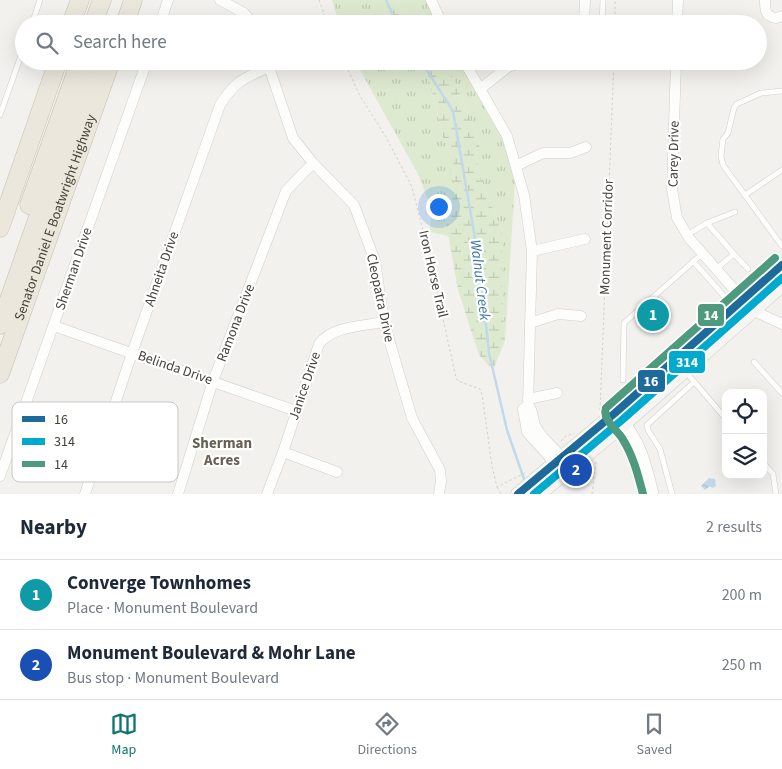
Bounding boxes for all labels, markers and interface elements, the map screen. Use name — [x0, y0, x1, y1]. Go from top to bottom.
search box — [15, 15, 767, 70]
icon: search — [33, 29, 61, 57]
text: Search here — [73, 29, 167, 56]
street label: Senator Daniel E Boatwright Highway — [10, 111, 101, 324]
street label: Carey Drive — [663, 121, 685, 187]
street label: Monument Corridor — [595, 179, 619, 295]
your location — [426, 194, 452, 220]
street label: Sherman Drive — [50, 225, 98, 313]
street label: Iron Horse Trail — [413, 228, 453, 320]
street label: Ahneita Drive — [140, 229, 184, 309]
water label: Walnut Creek — [465, 238, 495, 322]
street label: Cleopatra Drive — [361, 252, 399, 344]
street label: Ramona Drive — [212, 281, 260, 365]
pin: 1 — [637, 296, 669, 334]
line badge: 14 — [697, 303, 725, 327]
text: 14 — [704, 306, 719, 326]
street label: Belinda Drive — [135, 346, 215, 390]
street label: Janice Drive — [284, 349, 326, 423]
line badge: 314 — [668, 350, 706, 374]
text: 314 — [676, 353, 699, 373]
line badge: 16 — [637, 369, 666, 393]
text: 16 — [644, 372, 658, 392]
map controls — [722, 389, 767, 479]
button: locate — [722, 389, 767, 434]
legend — [12, 402, 178, 482]
text: 16 — [54, 410, 68, 430]
text: 314 — [54, 432, 75, 452]
district label: Sherman Acres — [192, 433, 252, 471]
button: layers — [722, 434, 767, 479]
pin: 2 — [560, 451, 592, 489]
text: 14 — [54, 455, 68, 475]
text: Nearby — [20, 512, 87, 542]
text: 2 results — [706, 516, 762, 538]
text: Converge Townhomes — [67, 570, 251, 597]
text: 1 — [32, 584, 40, 606]
text: 200 m — [722, 584, 762, 606]
text: Place · Monument Boulevard — [67, 597, 258, 619]
text: Monument Boulevard & Mohr Lane — [67, 640, 356, 667]
text: 2 — [32, 654, 40, 676]
text: 250 m — [722, 654, 762, 676]
text: Bus stop · Monument Boulevard — [67, 667, 279, 689]
tab: Map — [110, 710, 138, 760]
tab: Directions — [358, 710, 417, 760]
tab: Saved — [636, 710, 672, 760]

